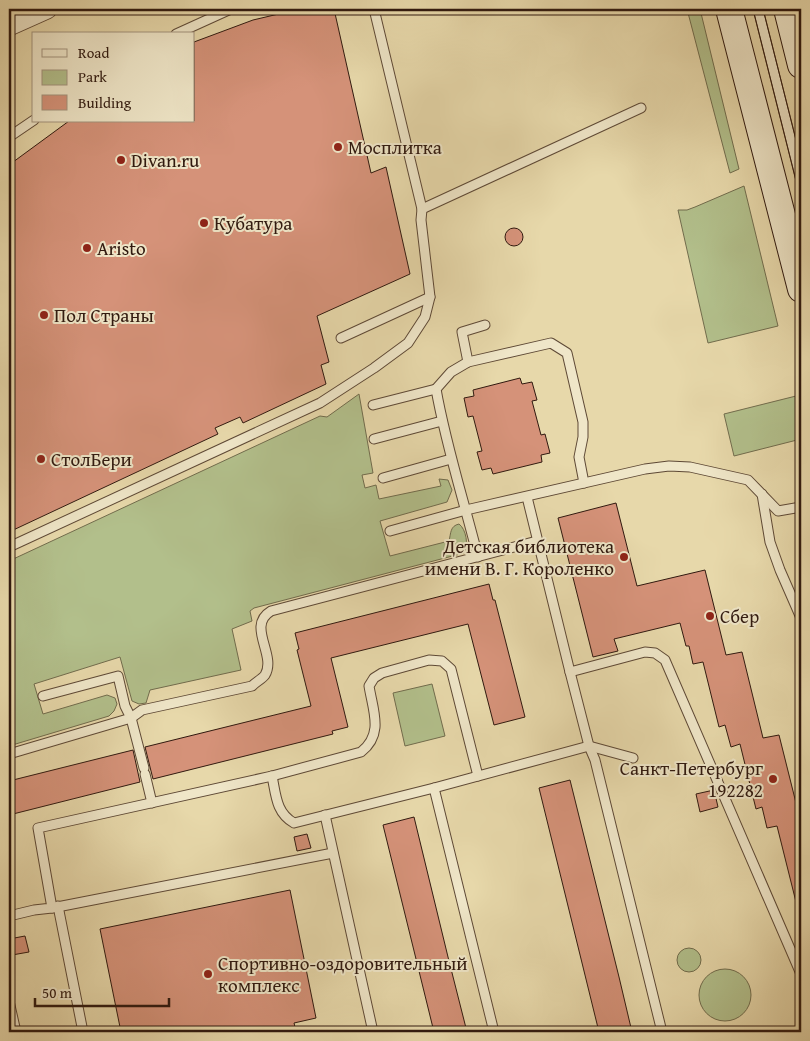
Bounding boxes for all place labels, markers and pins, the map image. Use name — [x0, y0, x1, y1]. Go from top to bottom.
place label: Мосплитка — [348, 133, 442, 161]
marker: Мосплитка — [332, 141, 344, 153]
place label: Divan.ru — [131, 146, 200, 174]
marker: Divan.ru — [115, 154, 127, 166]
place label: Кубатура — [214, 209, 292, 237]
marker: Кубатура — [198, 217, 210, 229]
place label: Aristo — [97, 234, 146, 262]
marker: Aristo — [81, 242, 93, 254]
place label: Пол Страны — [54, 301, 154, 329]
marker: Пол Страны — [38, 309, 50, 321]
place label: СтолБери — [51, 445, 132, 473]
marker: СтолБери — [35, 453, 47, 465]
place label: Детская библиотека имени В. Г. Короленко — [425, 532, 614, 582]
marker: Детская библиотека имени В. Г. Короленко — [618, 551, 630, 563]
place label: Сбер — [720, 602, 759, 630]
marker: Сбер — [704, 610, 716, 622]
place label: Санкт-Петербург 192282 — [620, 754, 763, 804]
marker: Санкт-Петербург 192282 — [767, 773, 779, 785]
place label: Спортивно-оздоровительный комплекс — [218, 949, 468, 999]
marker: Спортивно-оздоровительный комплекс — [202, 968, 214, 980]

